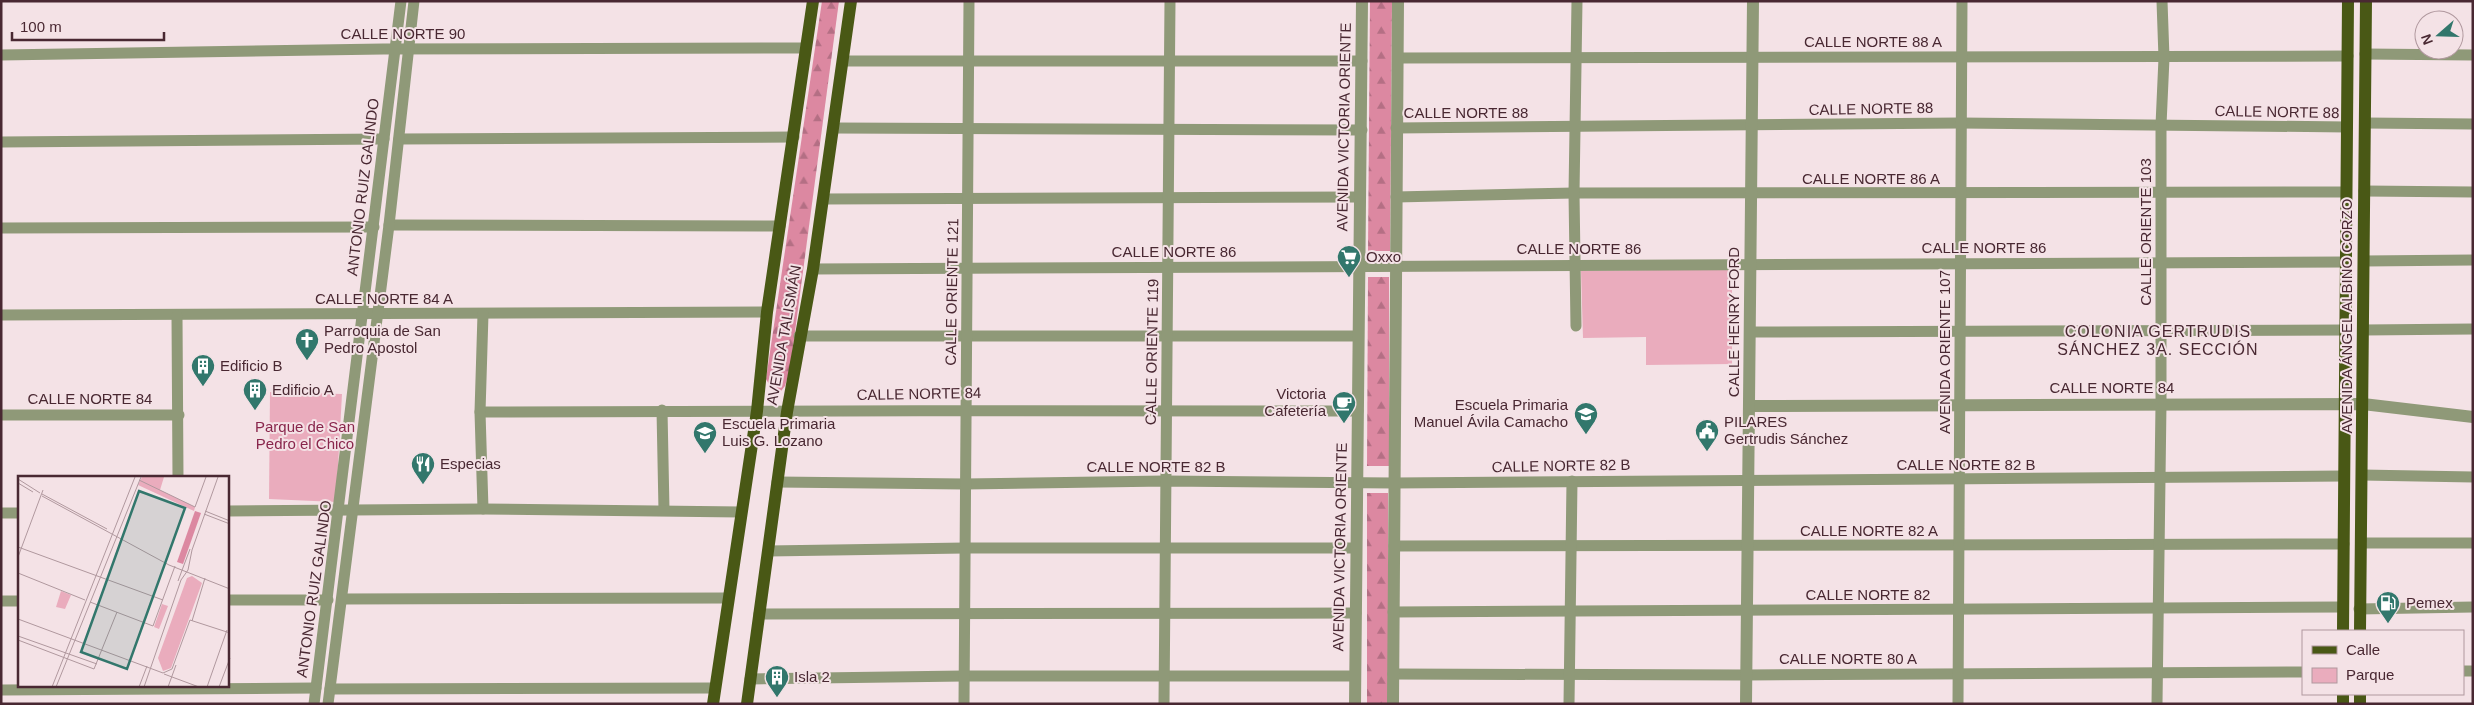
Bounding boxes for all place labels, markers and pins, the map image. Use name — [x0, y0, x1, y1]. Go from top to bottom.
supermarket icon: Oxxo — [1336, 244, 1362, 278]
place label: Oxxo — [1366, 248, 1401, 265]
place label: Parroquia de San Pedro Apostol — [324, 322, 441, 356]
church icon: Parroquia de San Pedro Apostol — [294, 327, 320, 361]
building icon: Edificio B — [190, 353, 216, 387]
place label: Edificio B — [220, 357, 283, 374]
building icon: Edificio A — [242, 377, 268, 411]
place label: Edificio A — [272, 381, 334, 398]
place label: Victoria Cafetería — [1264, 385, 1327, 419]
cafe icon: Victoria Cafetería — [1331, 390, 1357, 424]
place label: Escuela Primaria Manuel Ávila Camacho — [1414, 396, 1569, 430]
school or university icon: Escuela Primaria Manuel Ávila Camacho — [1573, 401, 1599, 435]
place label: PILARES Gertrudis Sánchez — [1724, 413, 1848, 447]
place label: Escuela Primaria Luis G. Lozano — [722, 415, 836, 449]
public building icon: PILARES Gertrudis Sánchez — [1694, 418, 1720, 452]
school or university icon: Escuela Primaria Luis G. Lozano — [692, 420, 718, 454]
restaurant icon: Especias — [410, 451, 436, 485]
place label: Especias — [440, 455, 501, 472]
fuel station icon: Pemex — [2375, 590, 2401, 624]
place label: Pemex — [2406, 594, 2453, 611]
building icon: Isla 2 — [764, 664, 790, 698]
place label: Isla 2 — [794, 668, 830, 685]

